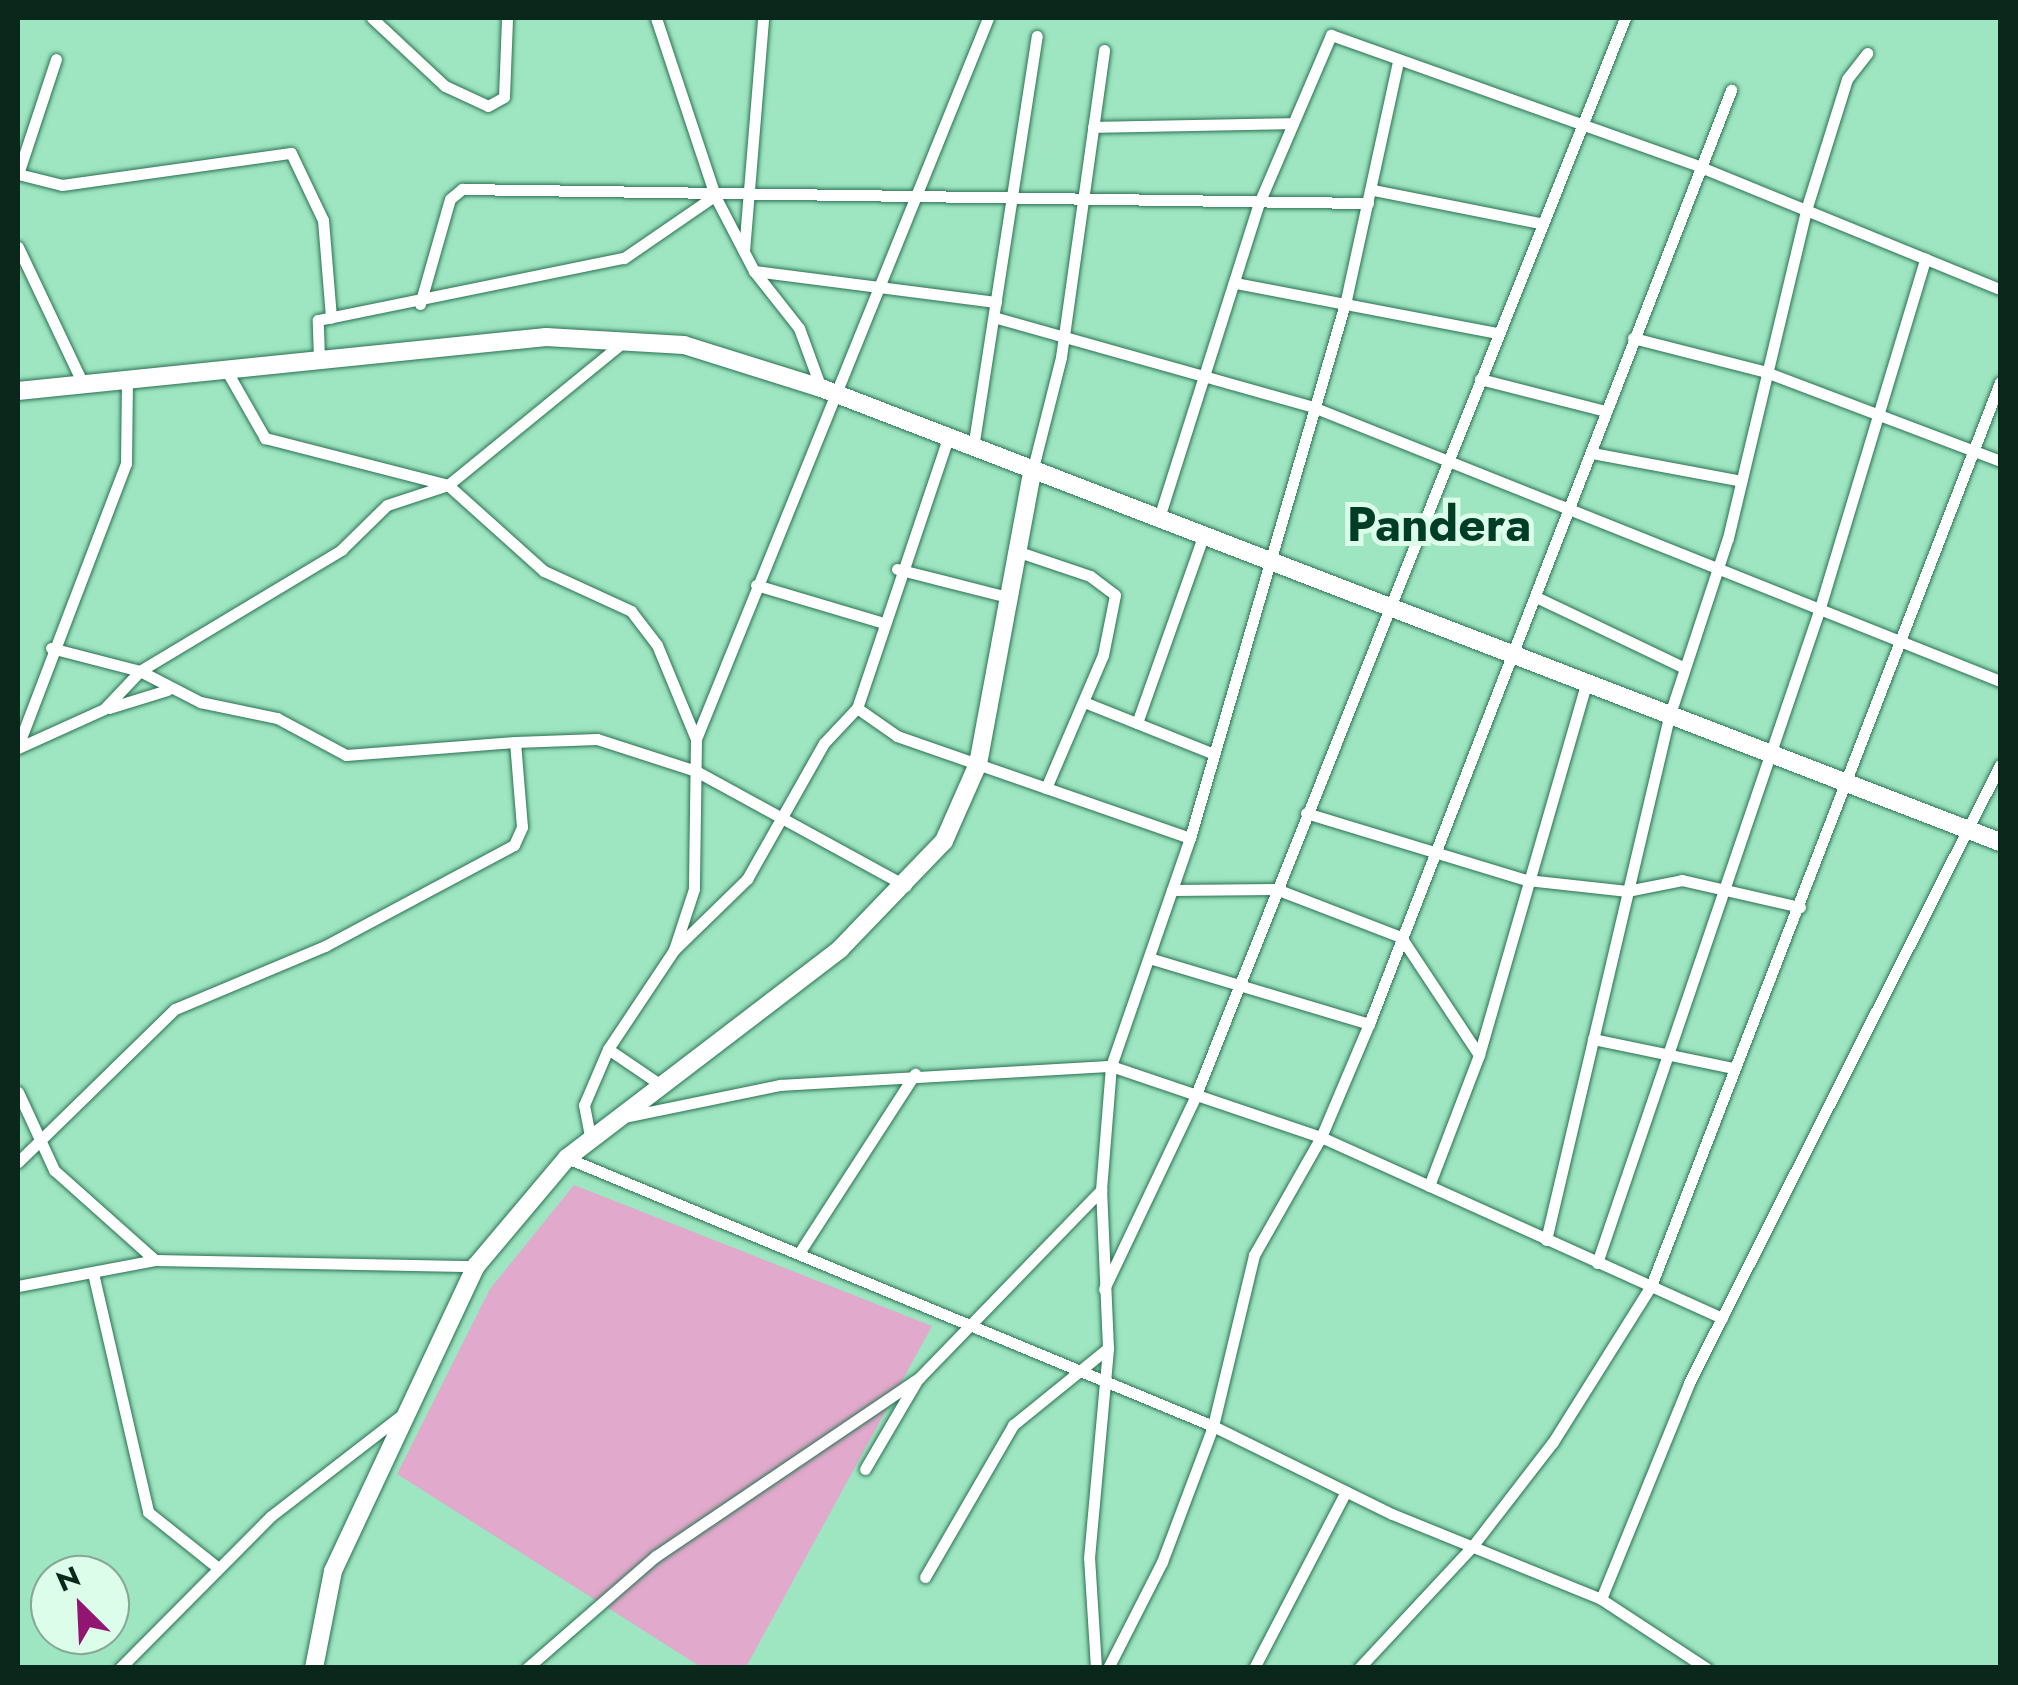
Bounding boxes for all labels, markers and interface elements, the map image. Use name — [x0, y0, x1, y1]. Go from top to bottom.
district label: Pandera — [1347, 496, 1531, 554]
north arrow — [30, 1555, 130, 1655]
text: N — [50, 1556, 87, 1602]

